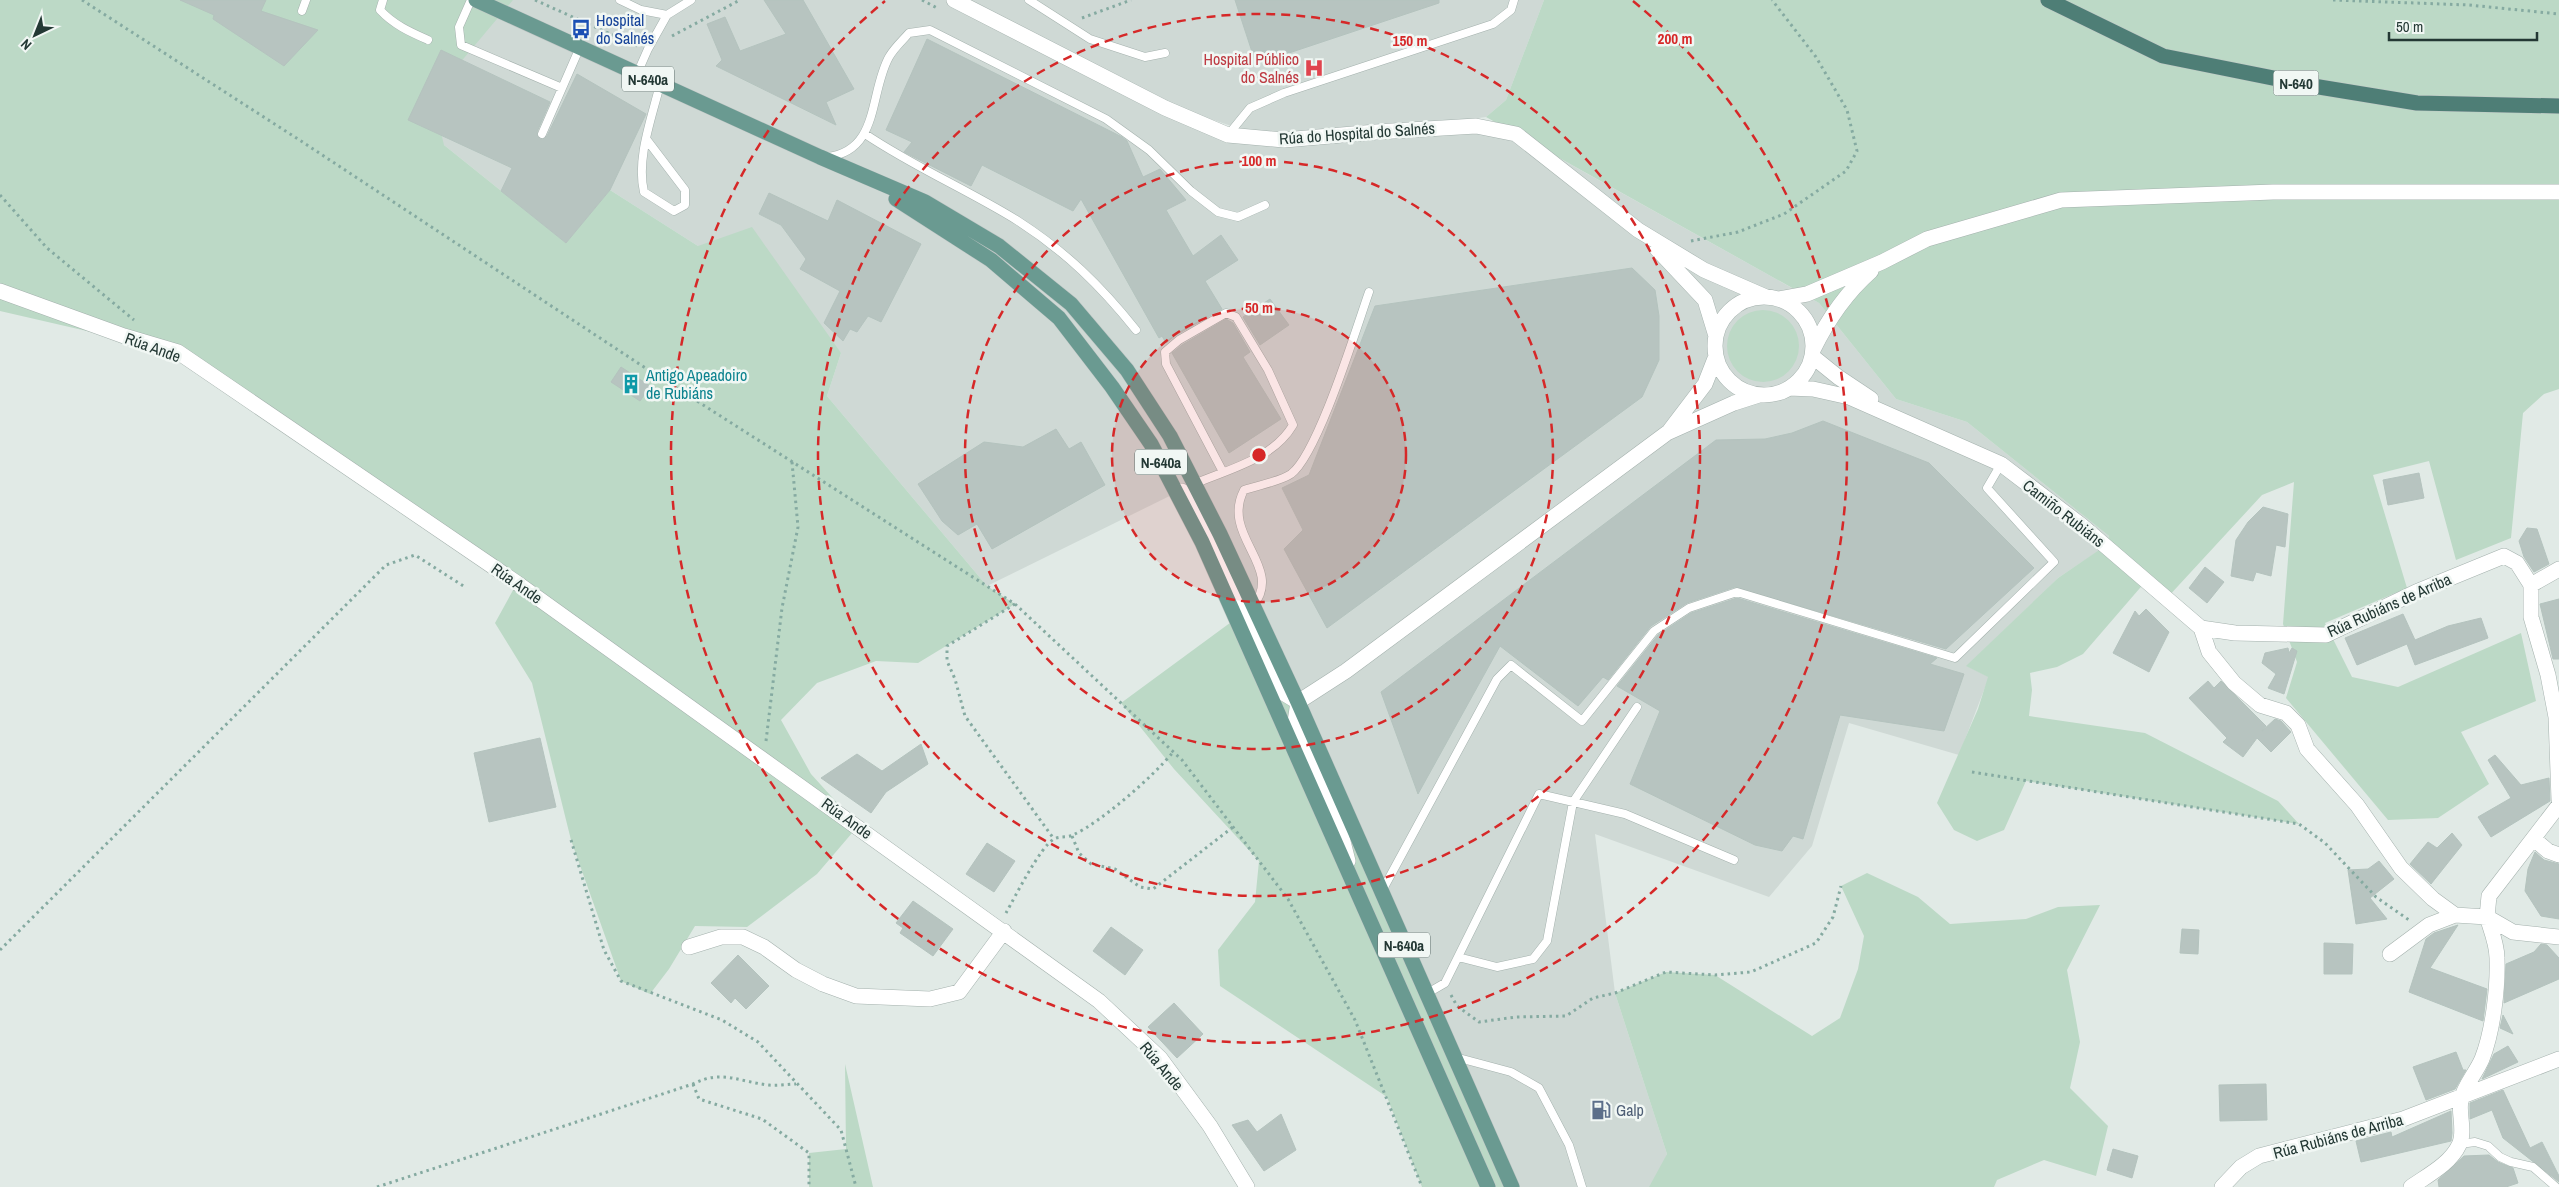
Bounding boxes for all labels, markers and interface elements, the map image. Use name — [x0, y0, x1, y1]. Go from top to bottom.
place label: Hospital do Salnés — [596, 9, 654, 49]
north arrow — [10, 10, 60, 60]
scale bar — [2389, 10, 2536, 42]
text: 50 m — [2396, 16, 2423, 37]
bus stop icon: Hospital do Salnés — [570, 18, 592, 40]
text: 200 m — [1658, 28, 1692, 49]
text: 150 m — [1393, 30, 1427, 51]
text: N — [17, 35, 35, 54]
place label: Hospital Público do Salnés — [1203, 48, 1299, 88]
hospital icon: Hospital Público do Salnés — [1303, 57, 1325, 79]
road number: N-640a — [622, 66, 674, 92]
road number: N-640 — [2274, 70, 2318, 96]
street label: Rúa do Hospital do Salnés — [1278, 117, 1436, 149]
text: 100 m — [1242, 150, 1276, 171]
text: 50 m — [1245, 297, 1273, 318]
street label: Rúa Ande — [122, 327, 184, 367]
place label: Antigo Apeadoiro de Rubiáns — [645, 364, 747, 404]
building icon: Antigo Apeadoiro de Rubiáns — [620, 373, 642, 395]
centre of rings — [1250, 446, 1268, 464]
road number: N-640a — [1135, 450, 1187, 474]
street label: Camiño Rubiáns — [2018, 474, 2110, 552]
street label: Rúa Ande — [487, 557, 547, 609]
street label: Rúa Rubiáns de Arriba — [2324, 568, 2455, 642]
street label: Rúa Ande — [817, 792, 877, 844]
road number: N-640a — [1378, 932, 1430, 958]
street label: Rúa Ande — [1135, 1037, 1189, 1095]
fuel station icon: Galp — [1590, 1099, 1612, 1121]
place label: Galp — [1616, 1099, 1644, 1121]
street label: Rúa Rubiáns de Arriba — [2271, 1108, 2406, 1164]

